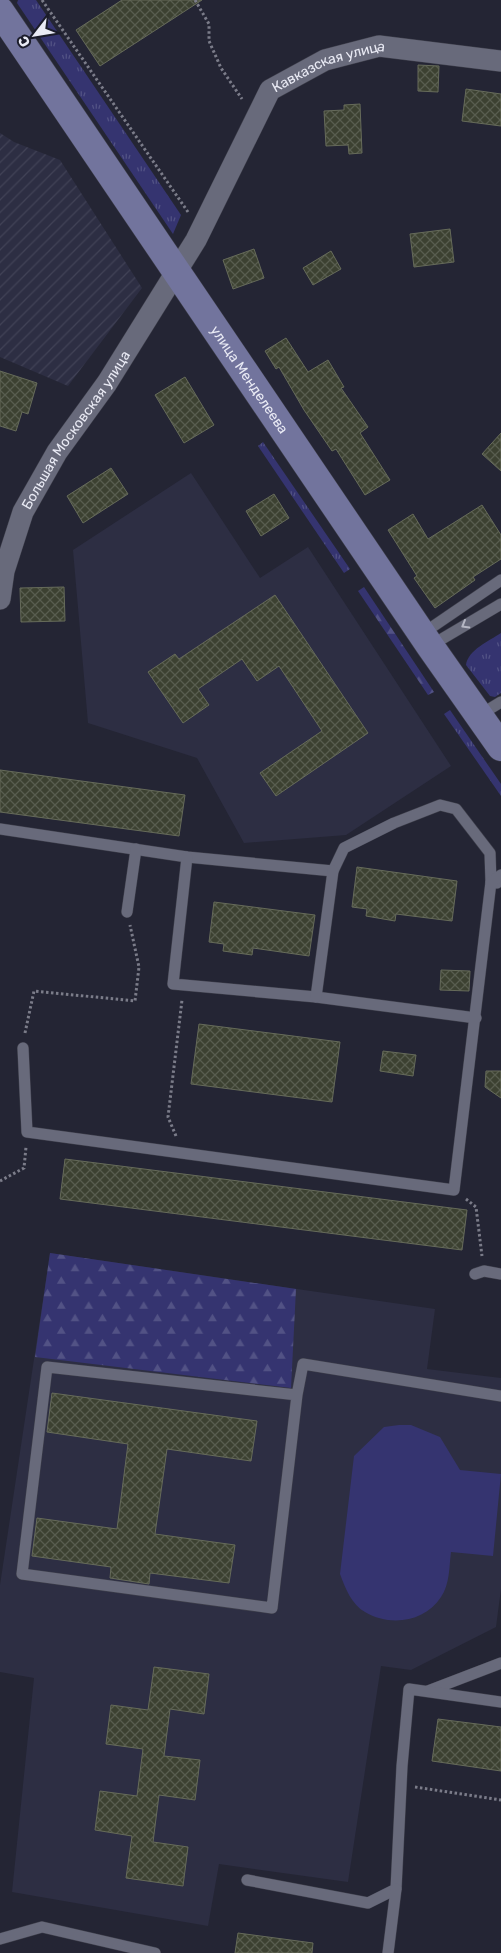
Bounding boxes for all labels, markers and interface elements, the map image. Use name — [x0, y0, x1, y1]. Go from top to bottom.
north arrow — [10, 10, 60, 60]
text: С — [14, 33, 34, 50]
street label: Кавказская улица — [269, 38, 386, 96]
street label: улица Менделеева — [207, 322, 292, 437]
street label: Большая Московская улица — [18, 348, 134, 512]
one-way arrow — [462, 618, 471, 628]

